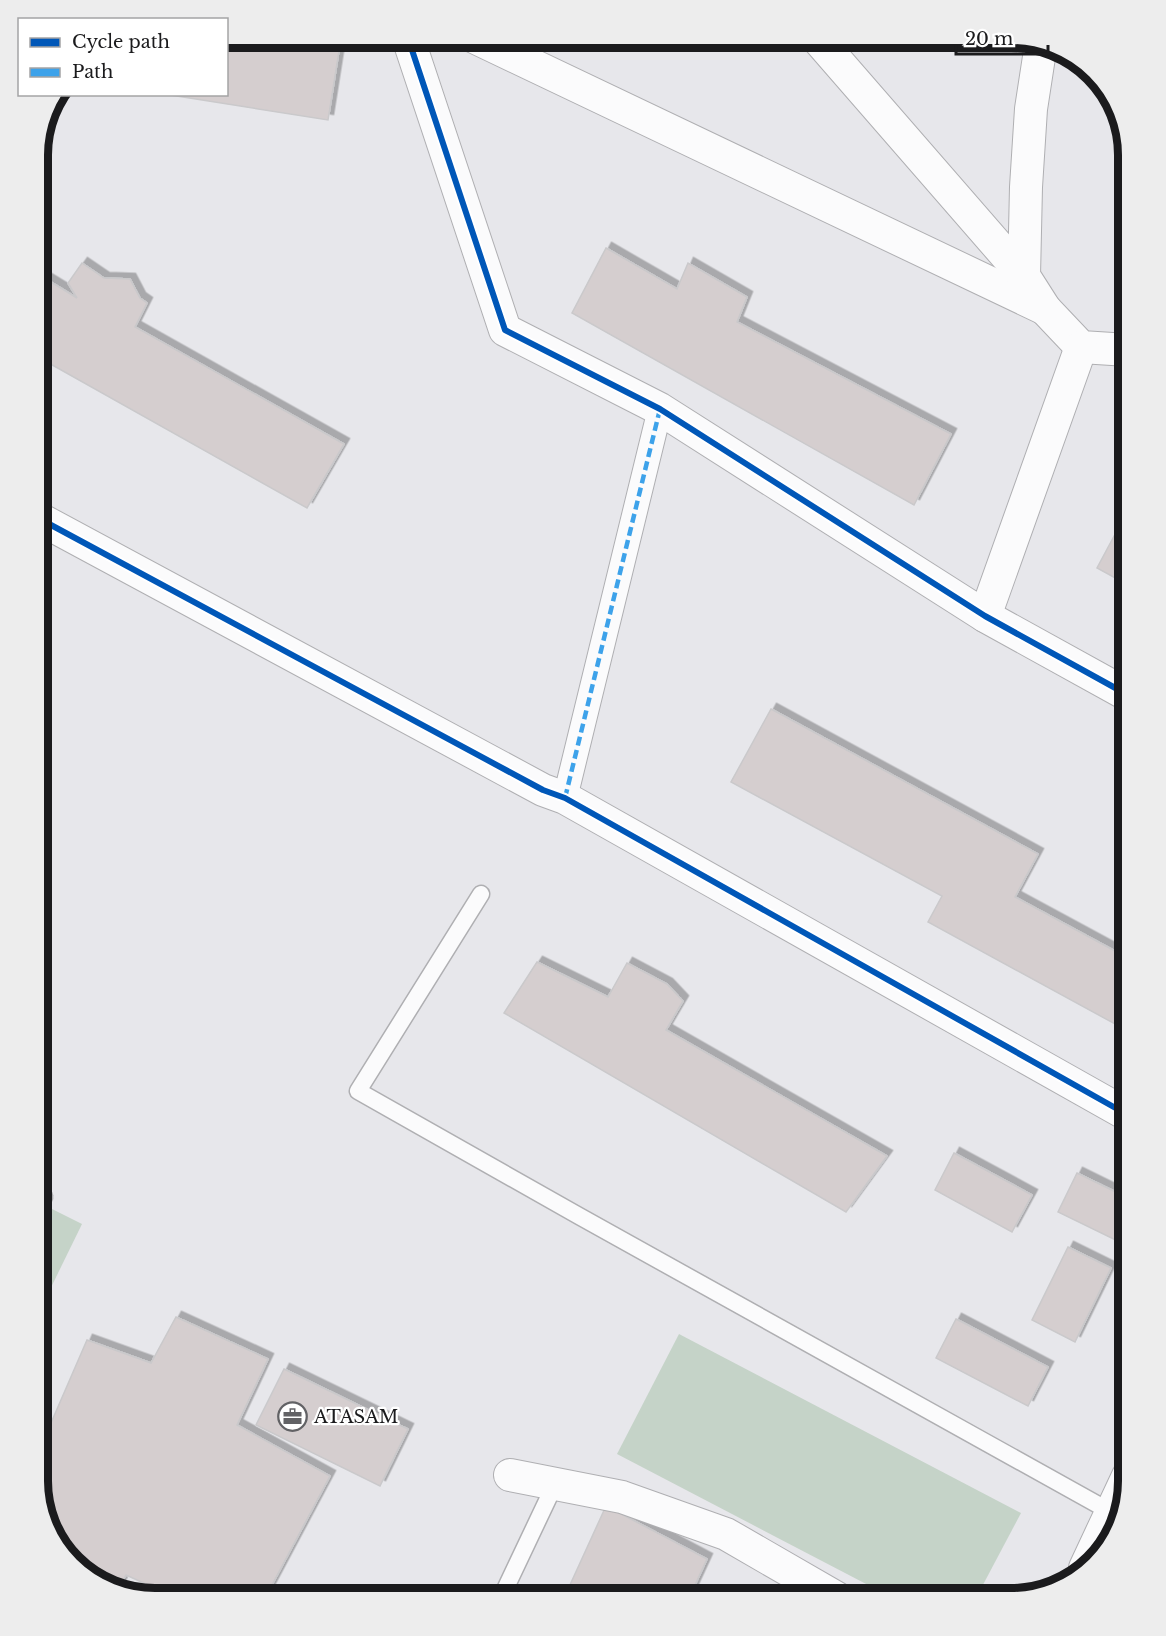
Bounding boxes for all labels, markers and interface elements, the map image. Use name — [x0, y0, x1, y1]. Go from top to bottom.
legend — [18, 18, 228, 96]
scale bar — [956, 18, 1048, 56]
text: 20 m — [965, 28, 1013, 50]
text: Cycle path — [72, 31, 170, 53]
text: Path — [72, 61, 113, 83]
office icon: ATASAM — [277, 1401, 309, 1433]
place label: ATASAM — [313, 1406, 398, 1428]

